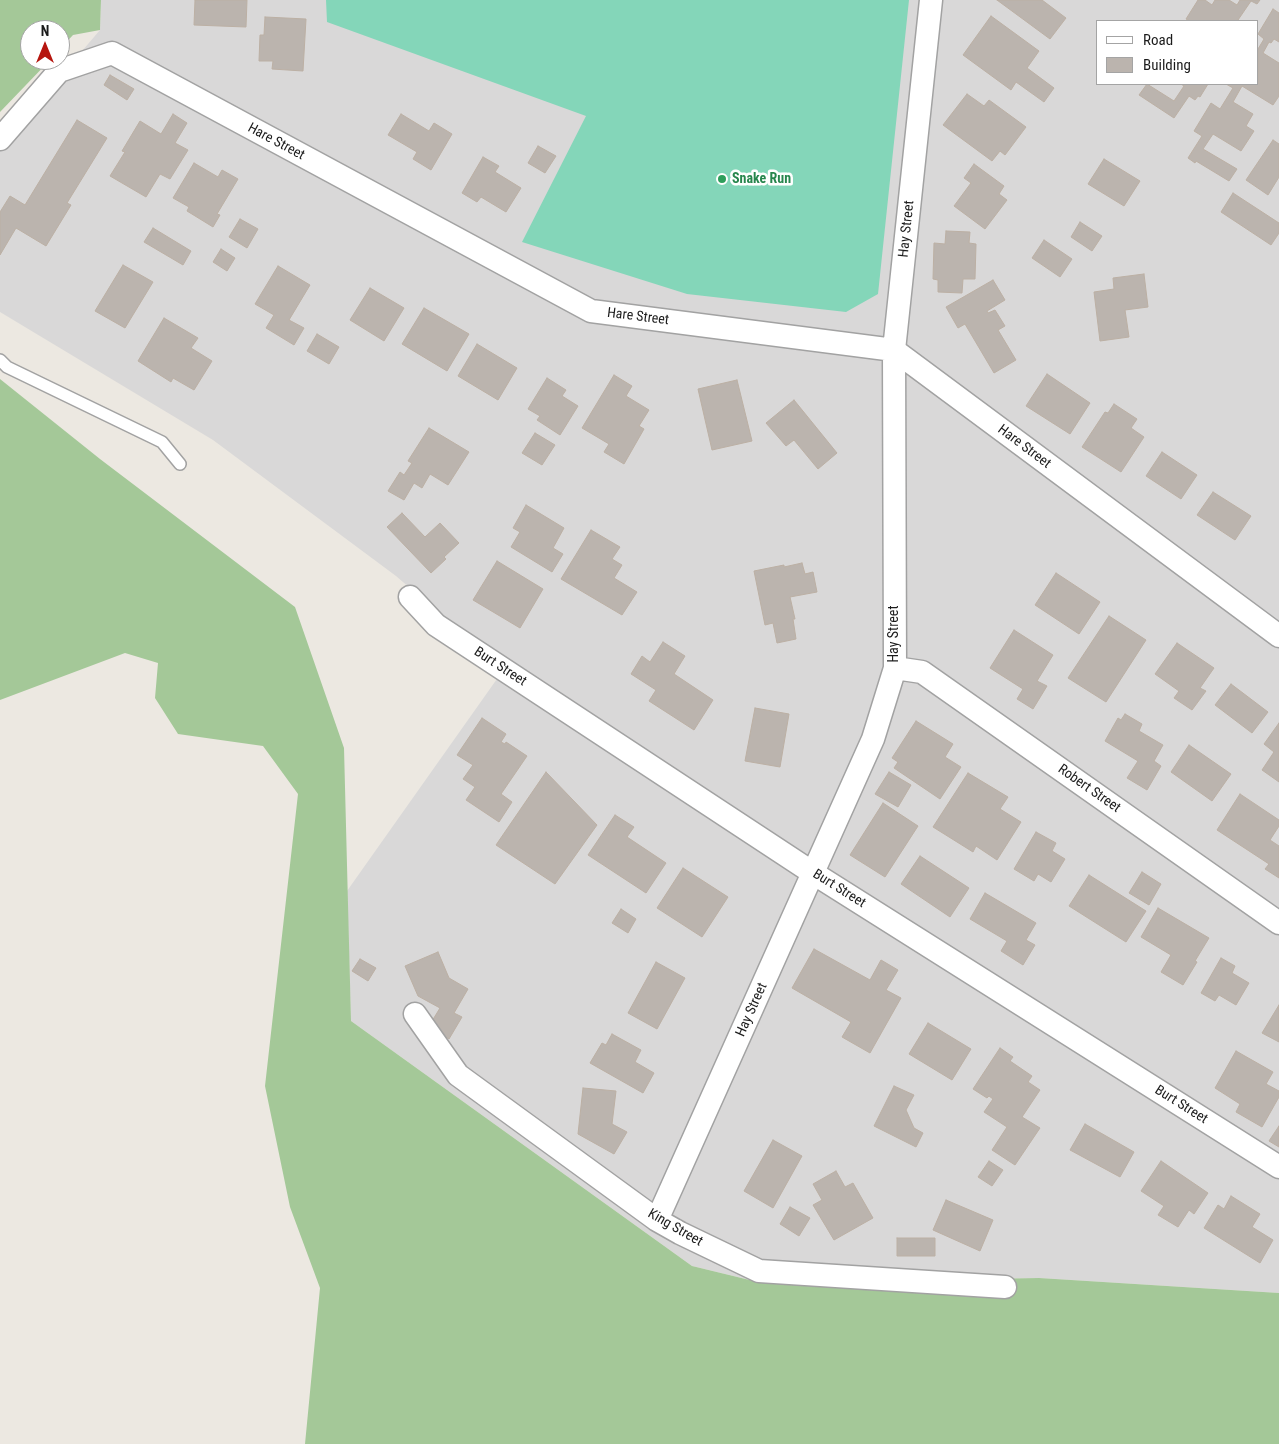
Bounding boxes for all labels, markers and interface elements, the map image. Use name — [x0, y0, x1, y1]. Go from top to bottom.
north arrow — [20, 20, 70, 70]
legend — [1096, 20, 1259, 85]
text: N — [41, 23, 49, 39]
text: Road — [1143, 31, 1173, 49]
text: Building — [1143, 56, 1191, 74]
street label: Hare Street — [245, 120, 307, 164]
place label: Snake Run — [732, 171, 791, 187]
marker: Snake Run — [716, 173, 728, 185]
street label: Hay Street — [896, 200, 918, 258]
street label: Hare Street — [606, 305, 670, 329]
street label: Hare Street — [994, 422, 1054, 472]
street label: Hay Street — [886, 605, 902, 663]
street label: Burt Street — [471, 644, 529, 690]
street label: Robert Street — [1054, 761, 1124, 817]
street label: Burt Street — [809, 866, 869, 912]
street label: Hay Street — [733, 980, 771, 1040]
street label: Burt Street — [1151, 1082, 1211, 1128]
street label: King Street — [645, 1206, 705, 1250]

